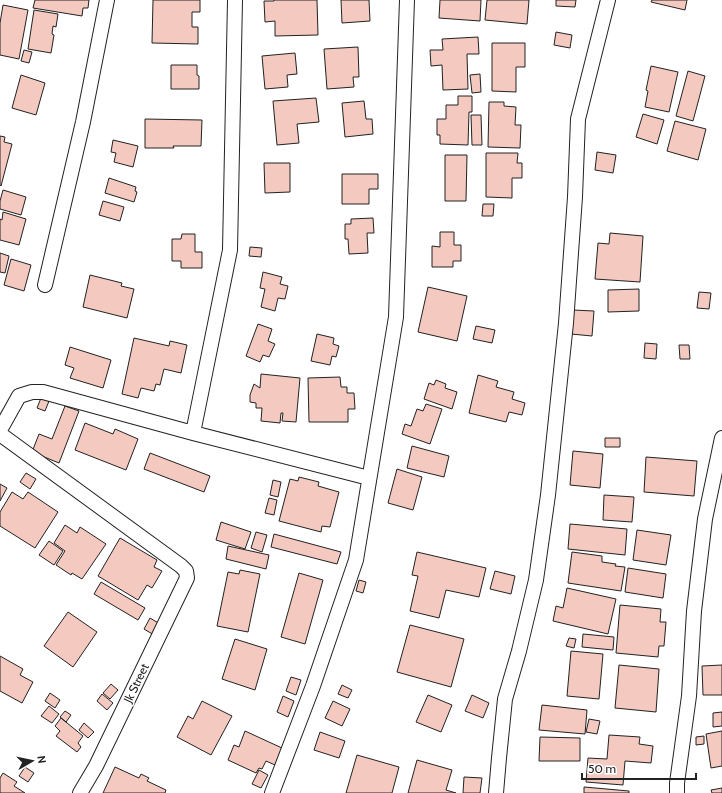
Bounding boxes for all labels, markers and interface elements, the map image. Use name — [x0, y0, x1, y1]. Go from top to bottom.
street label: Jk Street — [120, 661, 152, 706]
north arrow — [12, 741, 52, 781]
text: N — [34, 754, 49, 764]
scale bar — [582, 755, 696, 781]
text: 50 m — [588, 761, 616, 776]

